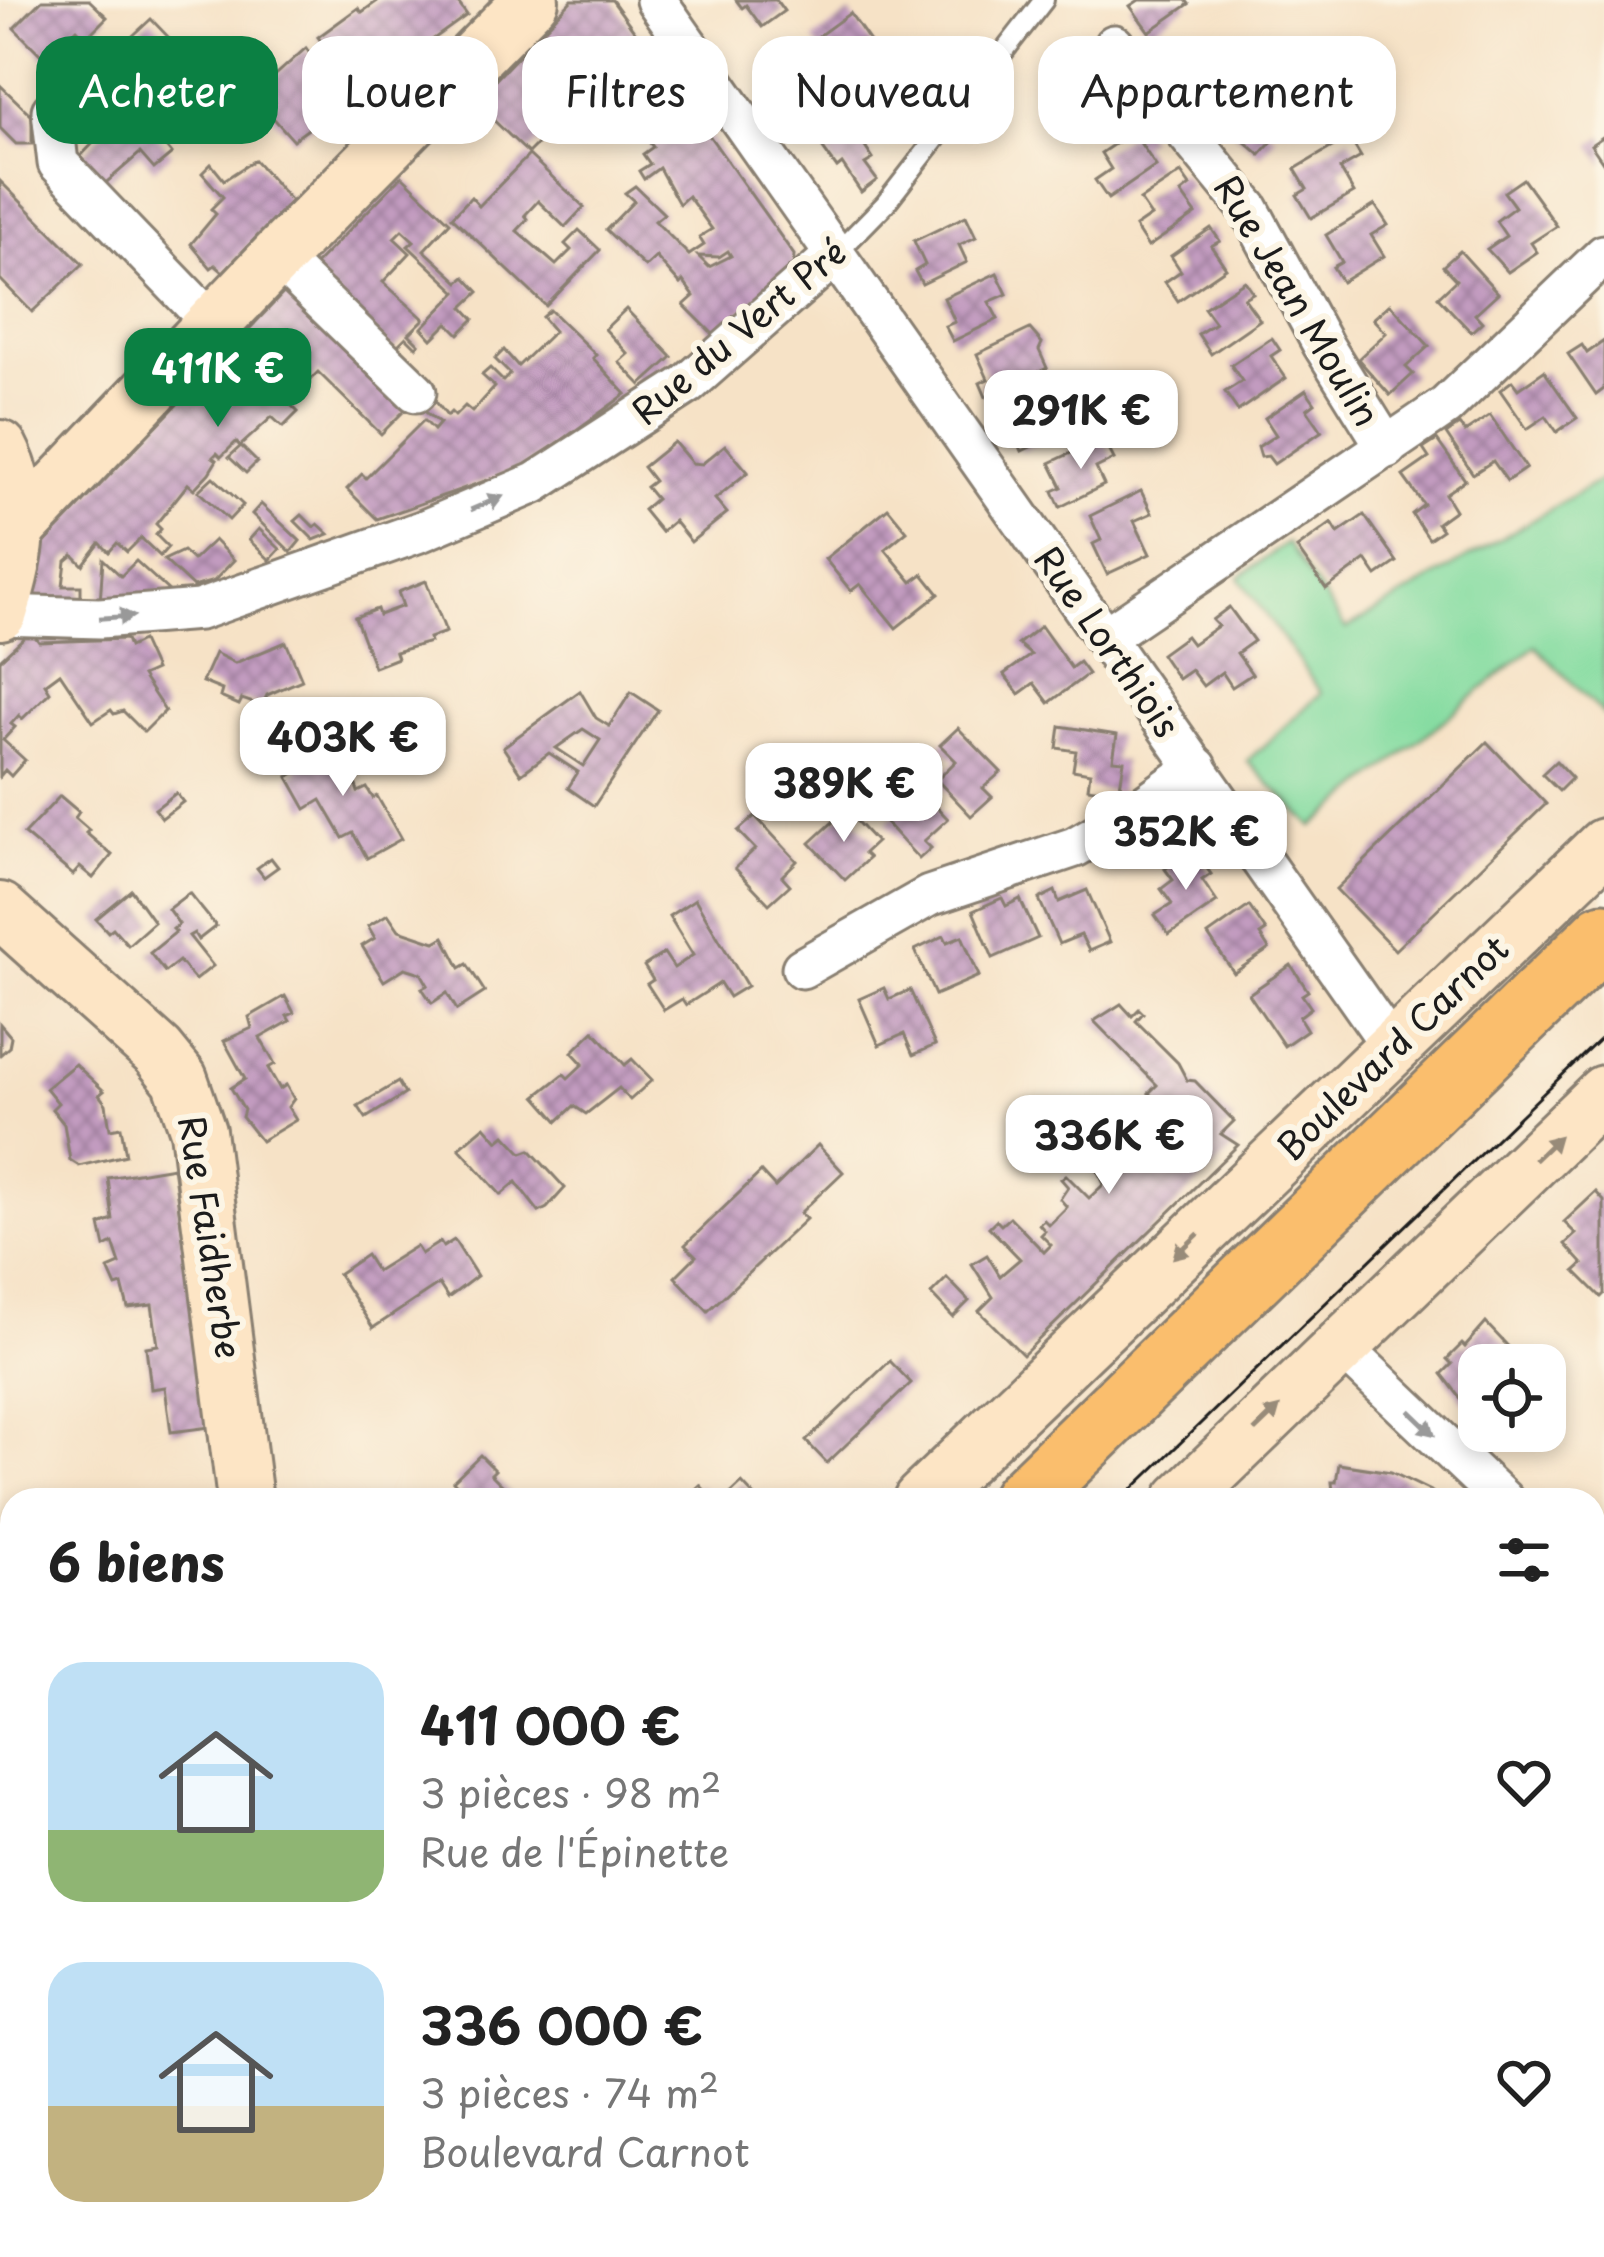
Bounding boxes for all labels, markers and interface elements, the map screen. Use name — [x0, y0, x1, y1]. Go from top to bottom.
chip: Acheter — [36, 36, 278, 144]
chip: Louer — [302, 36, 498, 144]
chip: Filtres — [522, 36, 728, 144]
chip: Nouveau — [752, 36, 1014, 144]
chip: Appartement — [1038, 36, 1396, 144]
street label: Rue Jean Moulin — [1202, 164, 1395, 436]
street label: Rue du Vert Pré — [619, 225, 857, 436]
pin: 411K € — [120, 328, 316, 430]
text: 411K € — [151, 337, 285, 396]
pin: 291K € — [983, 370, 1179, 472]
text: 291K € — [1011, 379, 1151, 438]
one-way arrow — [470, 493, 506, 512]
street label: Rue Lorthiois — [1023, 534, 1195, 747]
one-way arrow — [99, 607, 136, 626]
pin: 403K € — [245, 697, 441, 799]
text: 403K € — [267, 706, 419, 765]
pin: 389K € — [746, 743, 942, 845]
text: 389K € — [772, 752, 916, 811]
pin: 352K € — [1088, 791, 1284, 893]
text: 352K € — [1112, 800, 1260, 859]
street label: Boulevard Carnot — [1263, 921, 1520, 1172]
pin: 336K € — [1011, 1095, 1207, 1197]
text: 336K € — [1033, 1104, 1185, 1163]
street label: Rue Faidherbe — [166, 1112, 258, 1362]
one-way arrow — [1532, 1135, 1561, 1163]
one-way arrow — [1172, 1232, 1201, 1260]
map controls — [1458, 1344, 1566, 1452]
button: locate — [1458, 1344, 1566, 1452]
one-way arrow — [1252, 1405, 1281, 1433]
one-way arrow — [1407, 1409, 1436, 1437]
text: 6 biens — [48, 1522, 225, 1599]
icon: filters — [1491, 1527, 1557, 1593]
text: 411 000 € — [420, 1685, 681, 1762]
icon: home — [144, 1710, 288, 1854]
icon: heart — [1491, 1749, 1557, 1815]
text: 3 pièces · 98 m² — [420, 1762, 721, 1821]
text: Rue de l'Épinette — [420, 1821, 729, 1880]
text: 336 000 € — [420, 1985, 703, 2062]
icon: home — [144, 2010, 288, 2154]
icon: heart — [1491, 2049, 1557, 2115]
text: 3 pièces · 74 m² — [420, 2062, 719, 2121]
text: Boulevard Carnot — [420, 2121, 750, 2180]

